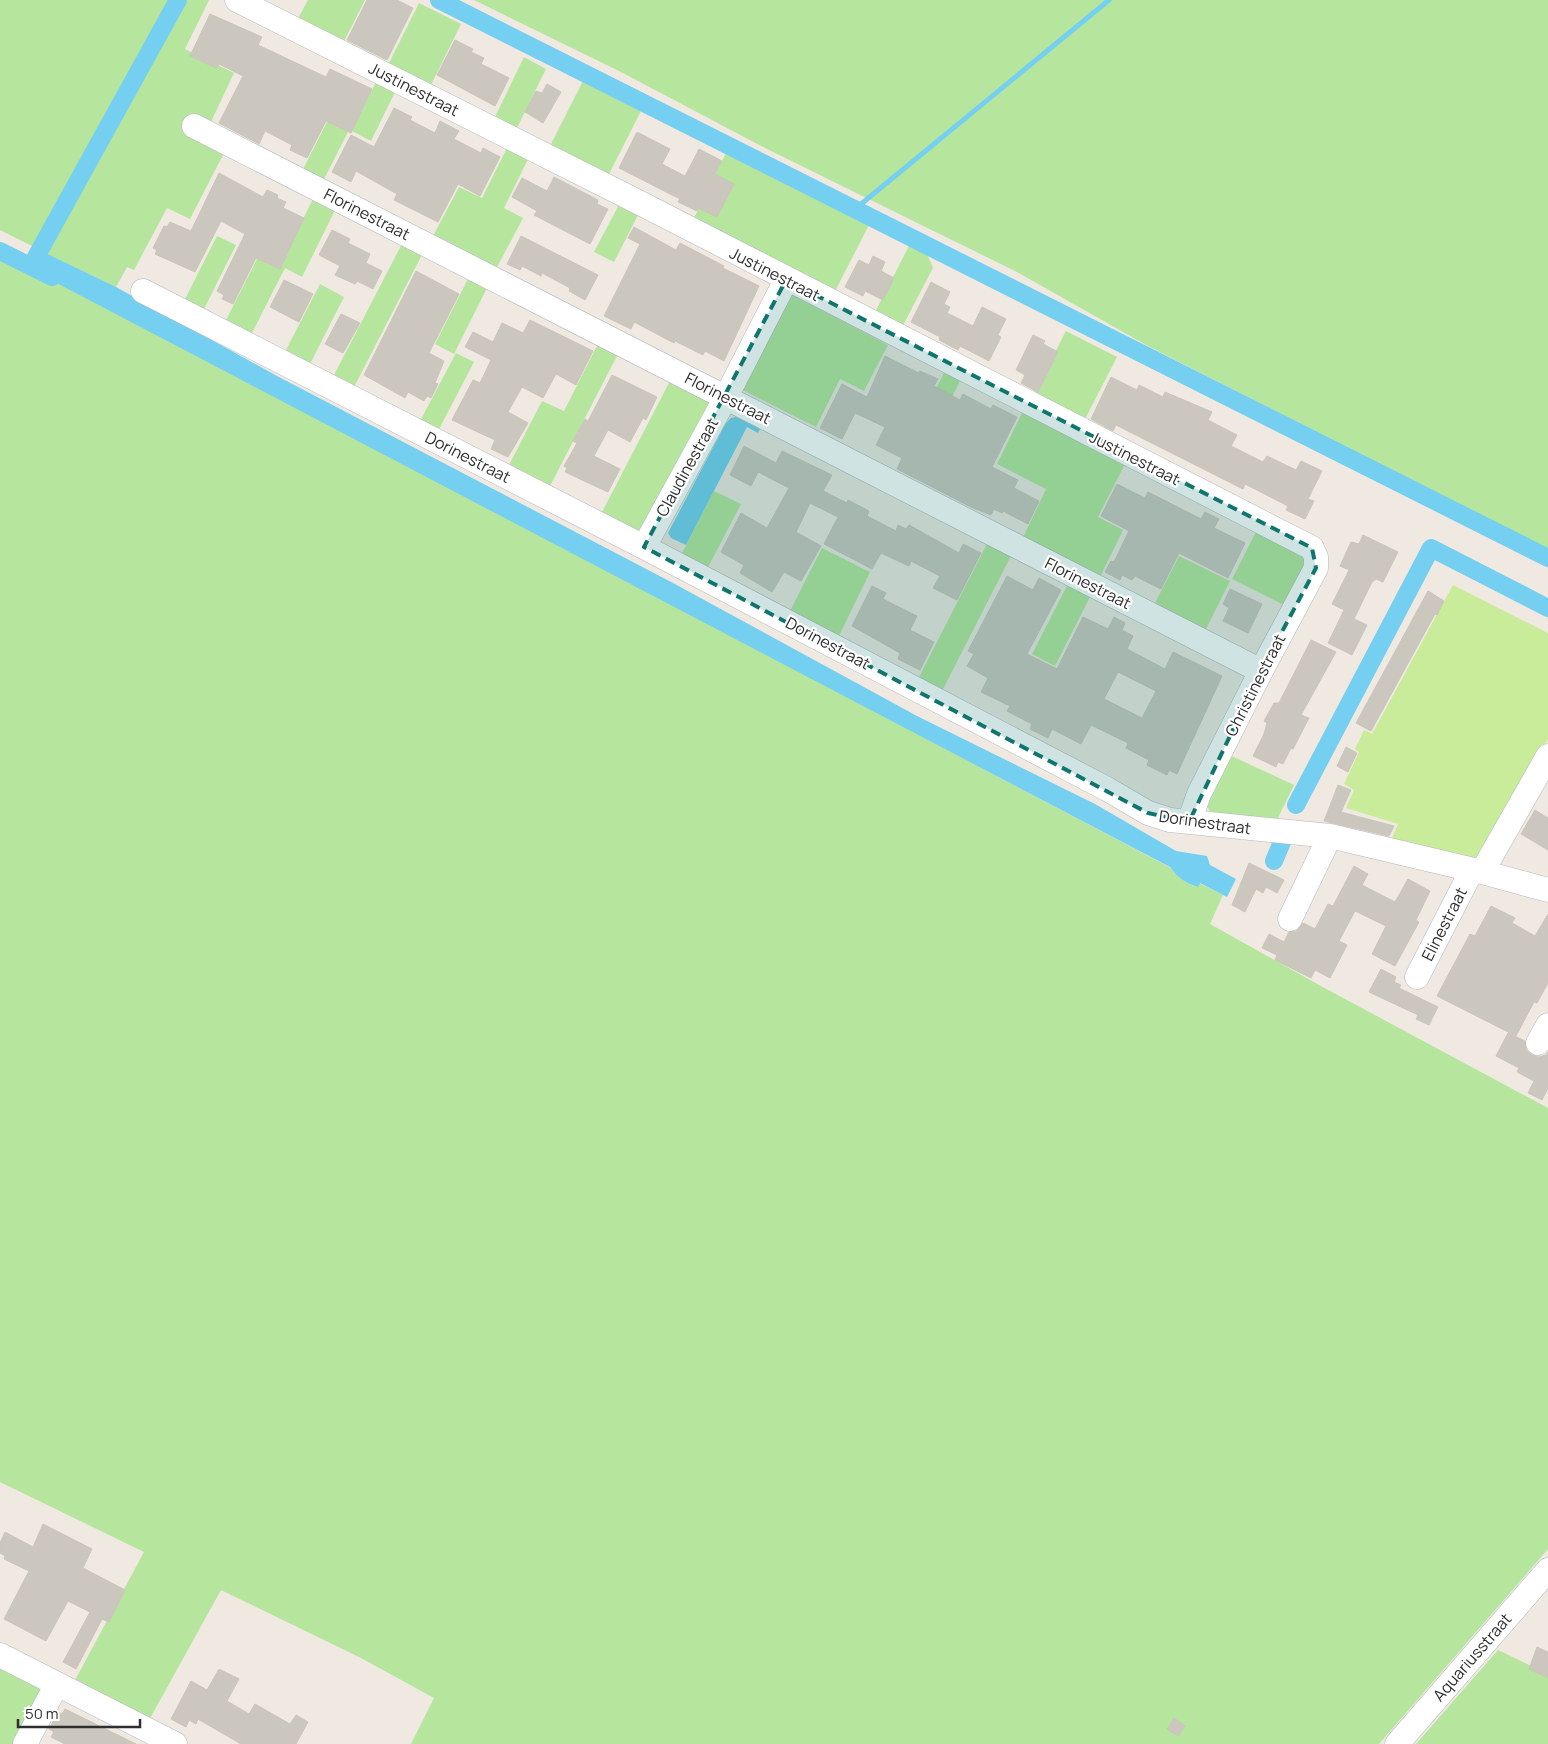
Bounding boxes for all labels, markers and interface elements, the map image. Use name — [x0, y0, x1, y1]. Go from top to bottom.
street label: Justinestraat — [365, 57, 463, 121]
street label: Florinestraat — [320, 183, 414, 245]
street label: Justinestraat — [726, 242, 824, 306]
street label: Florinestraat — [681, 367, 775, 429]
street label: Claudinestraat — [651, 414, 723, 520]
street label: Dorinestraat — [422, 426, 514, 488]
street label: Justinestraat — [1086, 426, 1184, 490]
street label: Florinestraat — [1041, 552, 1135, 614]
street label: Dorinestraat — [782, 611, 874, 675]
street label: Christinestraat — [1220, 630, 1290, 740]
street label: Dorinestraat — [1157, 805, 1253, 839]
street label: Elinestraat — [1416, 883, 1472, 965]
street label: Aquariusstraat — [1428, 1608, 1516, 1706]
scale bar — [18, 1696, 140, 1728]
text: 50 m — [25, 1703, 59, 1724]

